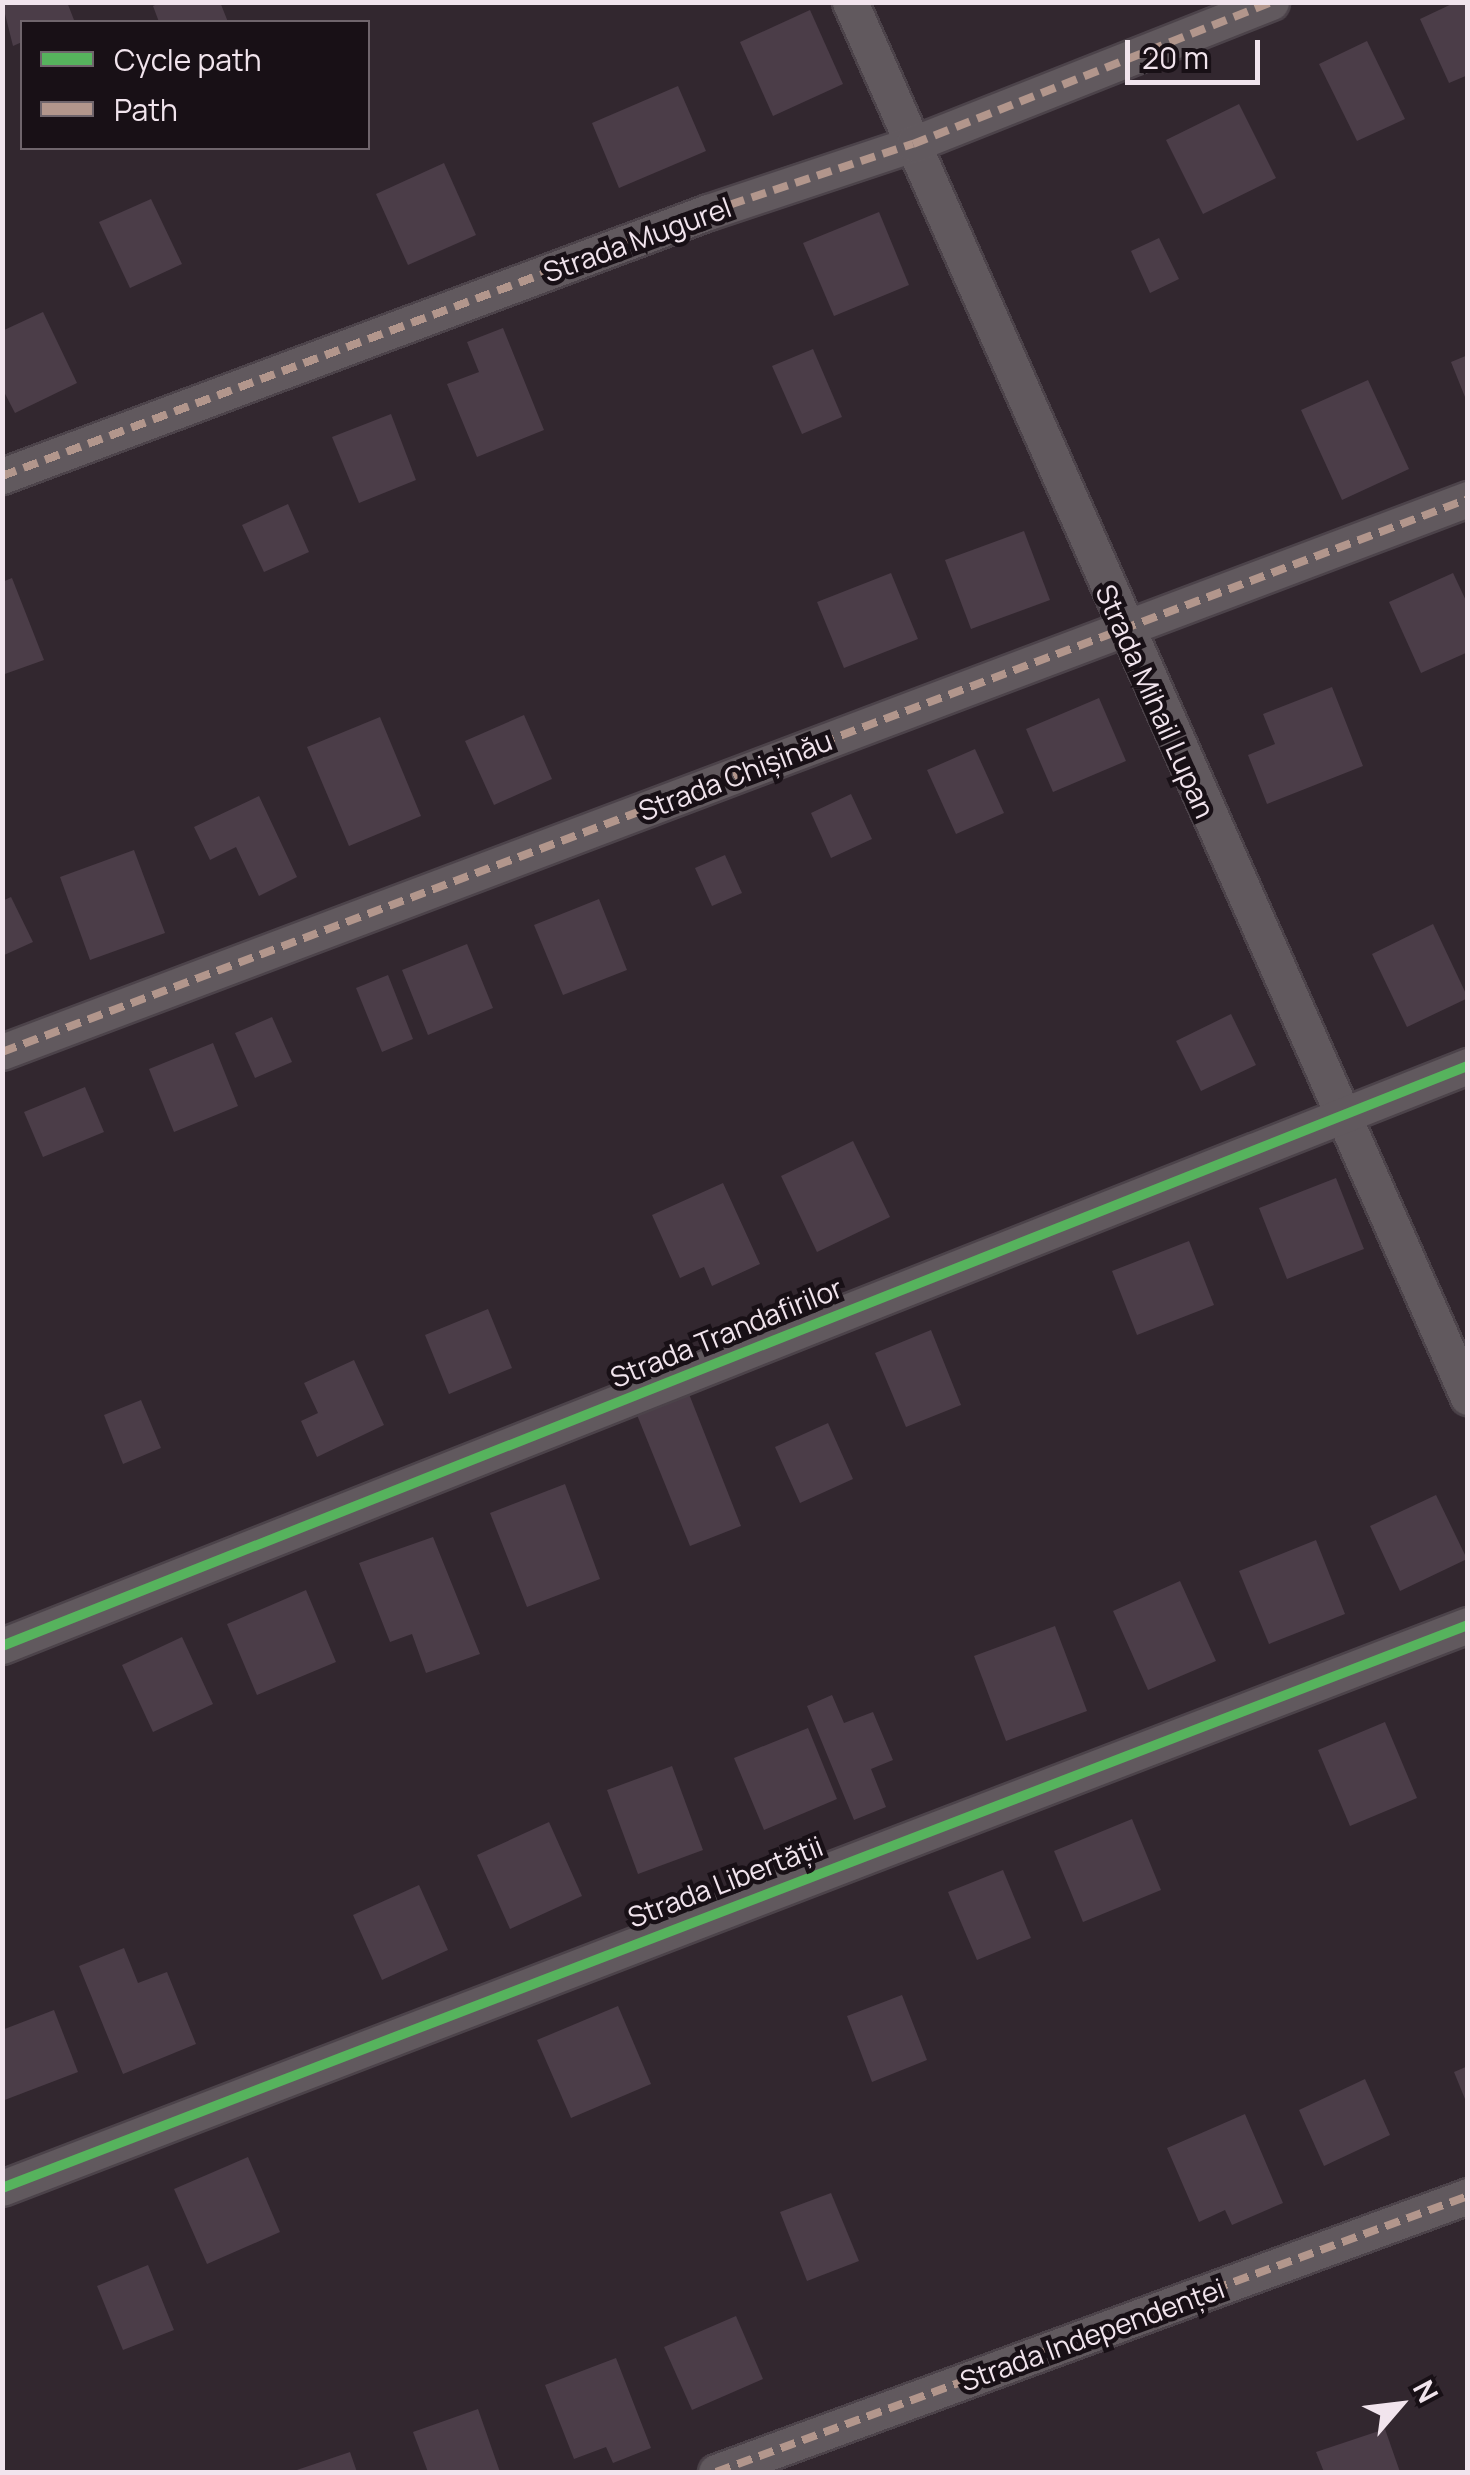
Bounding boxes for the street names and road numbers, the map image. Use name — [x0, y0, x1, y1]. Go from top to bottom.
street label: Strada Mugurel — [539, 189, 735, 289]
street label: Strada Mihail Lupan — [1089, 579, 1223, 823]
street label: Strada Chișinău — [633, 723, 837, 827]
street label: Strada Trandafirilor — [605, 1270, 847, 1394]
street label: Strada Libertății — [623, 1828, 827, 1934]
street label: Strada Independenței — [955, 2271, 1229, 2397]

